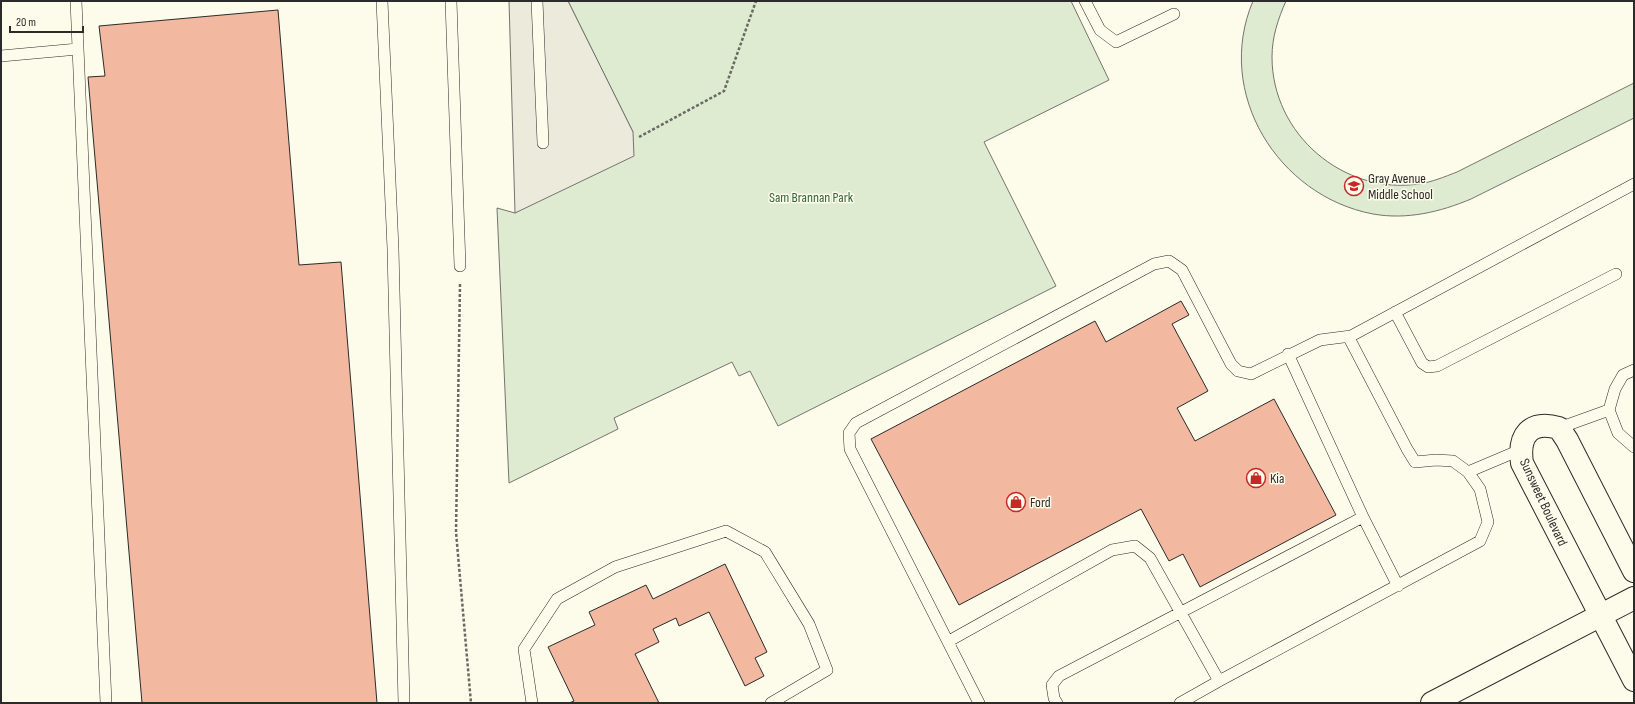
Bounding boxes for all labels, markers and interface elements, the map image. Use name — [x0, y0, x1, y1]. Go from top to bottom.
scale bar — [10, 8, 83, 34]
text: 20 m — [16, 15, 36, 30]
place label: Gray Avenue Middle School — [1368, 170, 1433, 203]
school or university icon: Gray Avenue Middle School — [1343, 175, 1365, 197]
park label: Sam Brannan Park — [769, 189, 854, 206]
street label: Sunsweet Boulevard — [1516, 456, 1571, 549]
shop icon: Kia — [1245, 467, 1267, 489]
place label: Kia — [1270, 470, 1284, 487]
shop icon: Ford — [1005, 491, 1027, 513]
place label: Ford — [1030, 494, 1051, 511]

